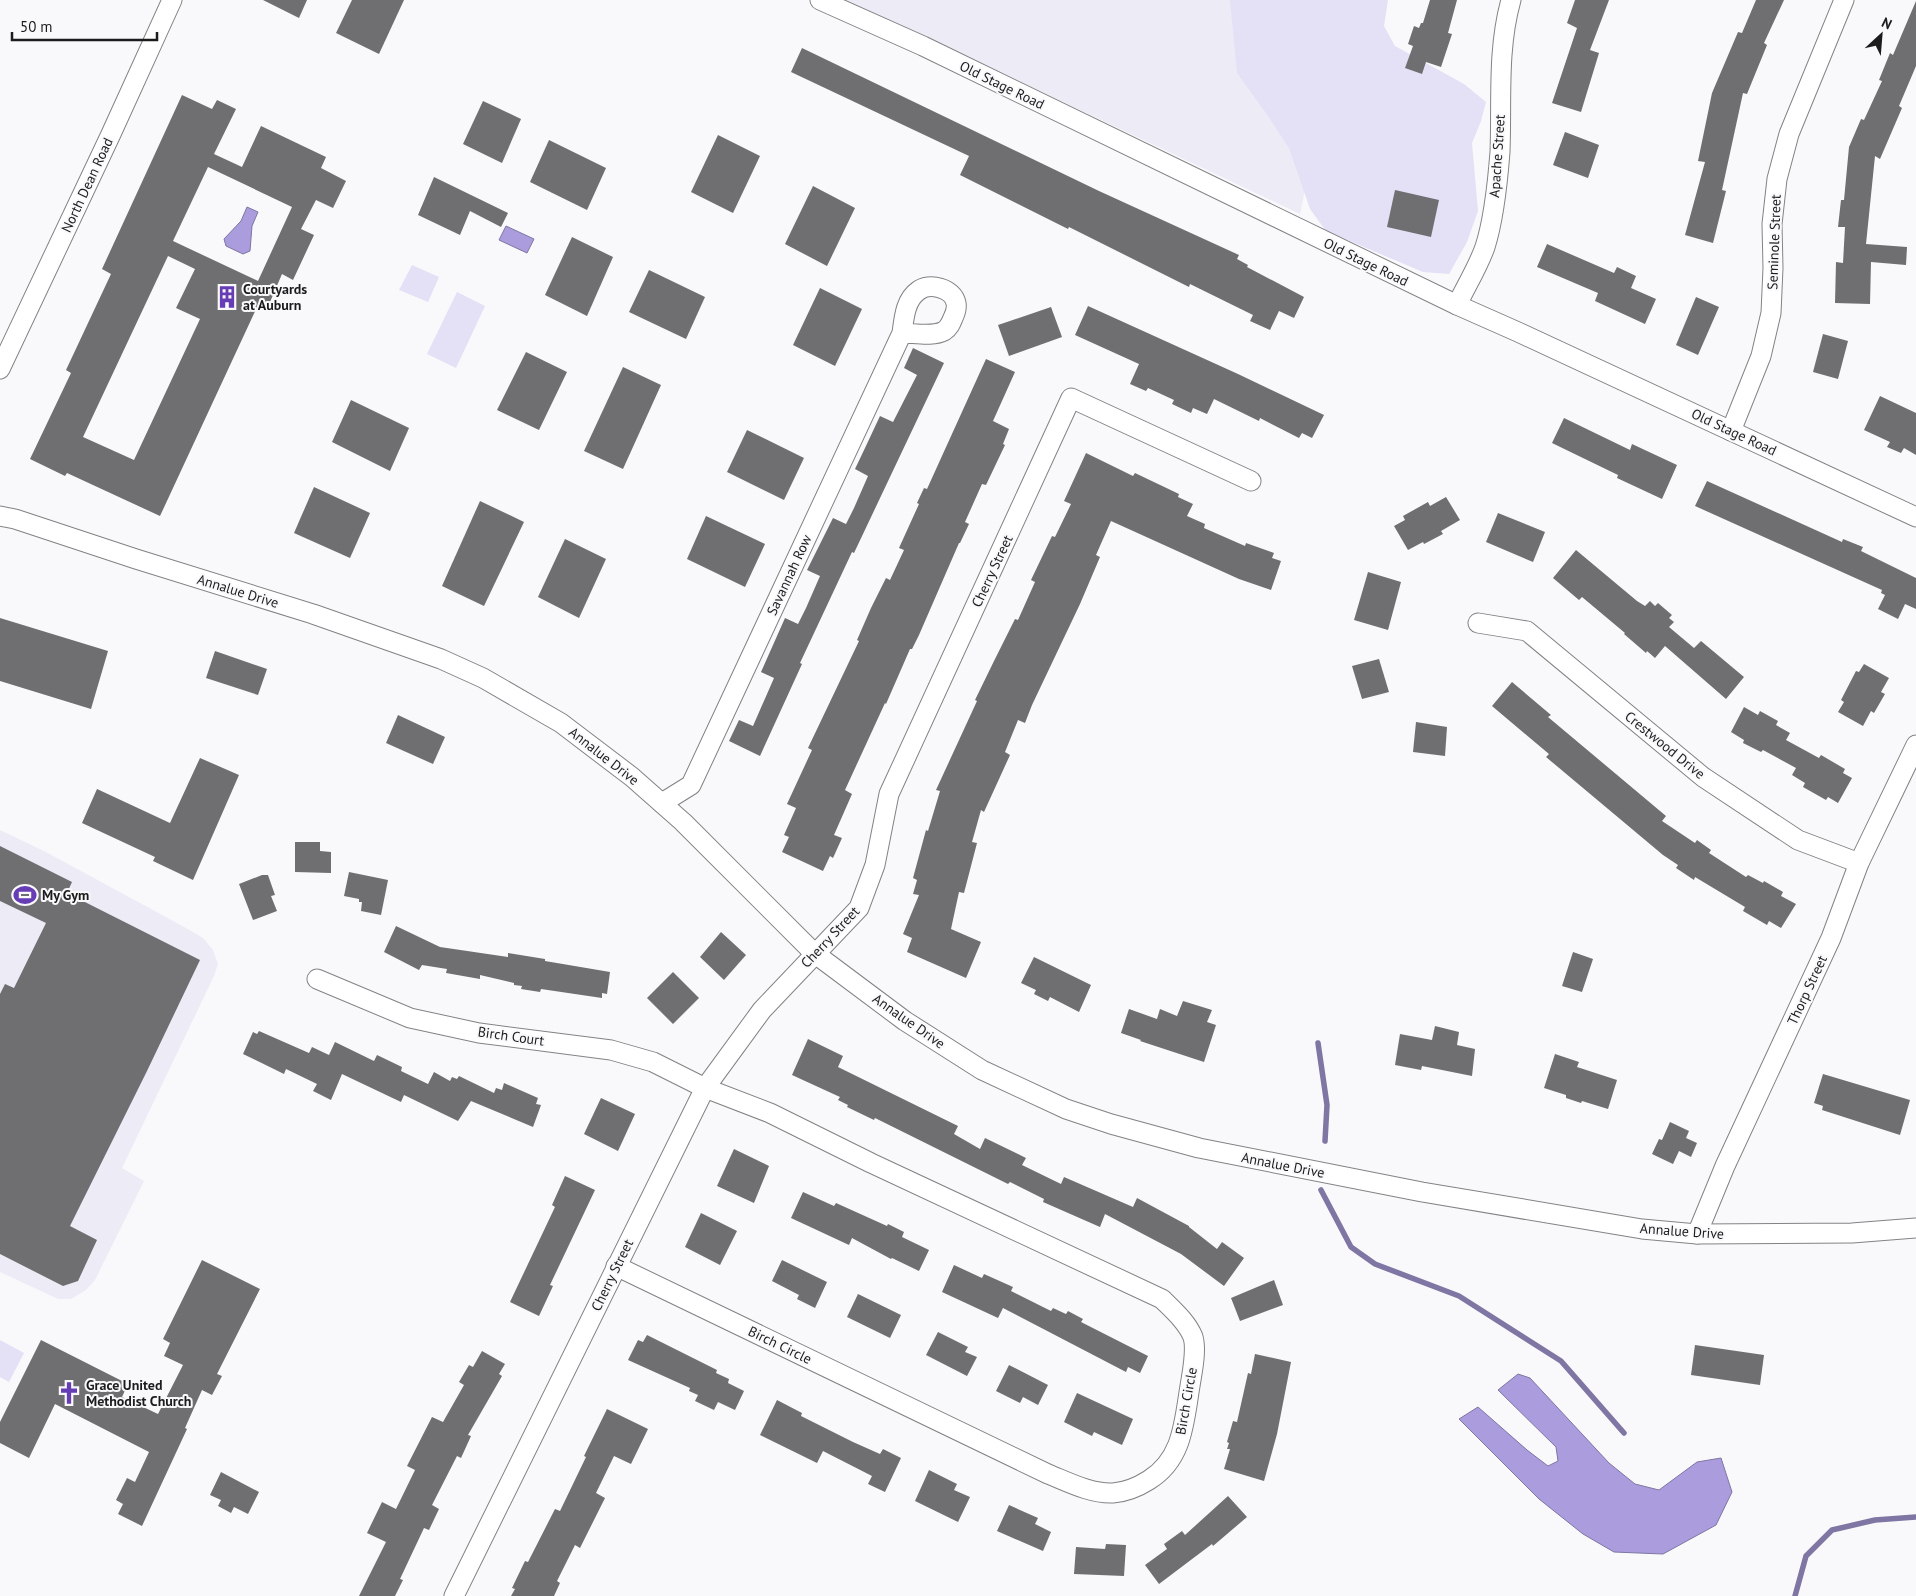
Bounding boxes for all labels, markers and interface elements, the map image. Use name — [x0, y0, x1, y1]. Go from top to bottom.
scale bar — [12, 10, 158, 42]
north arrow — [1856, 10, 1906, 60]
text: N — [1879, 13, 1895, 33]
text: 50 m — [20, 17, 53, 36]
street label: Old Stage Road — [957, 57, 1047, 113]
street label: Apache Street — [1485, 114, 1509, 198]
street label: North Dean Road — [57, 135, 117, 235]
street label: Seminole Street — [1763, 194, 1785, 290]
street label: Old Stage Road — [1321, 234, 1411, 290]
place label: Courtyards at Auburn — [243, 280, 307, 314]
building icon: Courtyards at Auburn — [214, 284, 240, 310]
street label: Old Stage Road — [1688, 404, 1780, 460]
street label: Savannah Row — [762, 531, 816, 618]
street label: Cherry Street — [967, 532, 1017, 610]
street label: Annalue Drive — [195, 570, 281, 612]
street label: Crestwood Drive — [1621, 707, 1709, 783]
street label: Annalue Drive — [565, 723, 643, 789]
sports icon: My Gym — [12, 882, 38, 908]
place label: My Gym — [42, 886, 89, 904]
street label: Cherry Street — [797, 902, 863, 972]
street label: Thorp Street — [1783, 952, 1831, 1028]
street label: Annalue Drive — [869, 989, 949, 1053]
street label: Birch Court — [477, 1022, 546, 1050]
street label: Annalue Drive — [1240, 1148, 1326, 1182]
street label: Annalue Drive — [1639, 1219, 1725, 1243]
street label: Cherry Street — [587, 1236, 637, 1314]
street label: Birch Circle — [745, 1322, 815, 1368]
street label: Birch Circle — [1171, 1366, 1201, 1436]
place label: Grace United Methodist Church — [86, 1376, 191, 1410]
church icon: Grace United Methodist Church — [56, 1380, 82, 1406]

